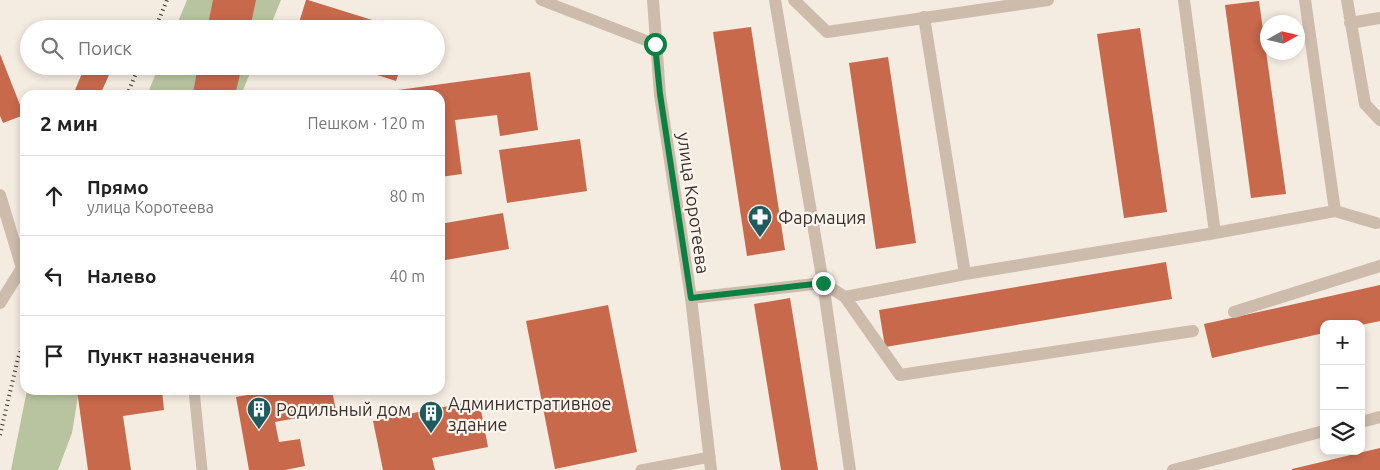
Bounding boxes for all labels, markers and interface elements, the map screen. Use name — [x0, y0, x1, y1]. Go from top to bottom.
north arrow — [1260, 15, 1305, 60]
search box — [20, 20, 445, 75]
route start — [644, 33, 667, 56]
icon: search — [38, 34, 66, 62]
text: Поиск — [78, 37, 132, 59]
text: 2 мин — [40, 111, 98, 135]
text: Пешком · 120 m — [307, 114, 425, 132]
street label: улица Коротеева — [674, 131, 714, 275]
text: Прямо — [87, 176, 149, 198]
icon: ahead — [40, 182, 68, 210]
text: 80 m — [389, 187, 425, 205]
text: улица Коротеева — [87, 198, 214, 216]
pharmacy icon: Фармация — [747, 204, 773, 238]
place label: Фармация — [778, 207, 866, 227]
icon: left — [40, 262, 68, 290]
text: Налево — [87, 265, 156, 287]
text: 40 m — [389, 267, 425, 285]
route end — [812, 272, 835, 295]
map controls — [1320, 320, 1365, 455]
button: + — [1320, 320, 1365, 365]
icon: arrive — [40, 342, 68, 370]
text: Пункт назначения — [87, 345, 255, 367]
button: − — [1320, 365, 1365, 410]
place label: Административное здание — [448, 393, 612, 434]
building icon: Родильный дом — [246, 396, 272, 430]
place label: Родильный дом — [276, 399, 411, 419]
building icon: Административное здание — [418, 400, 444, 434]
button: layers — [1320, 410, 1365, 455]

